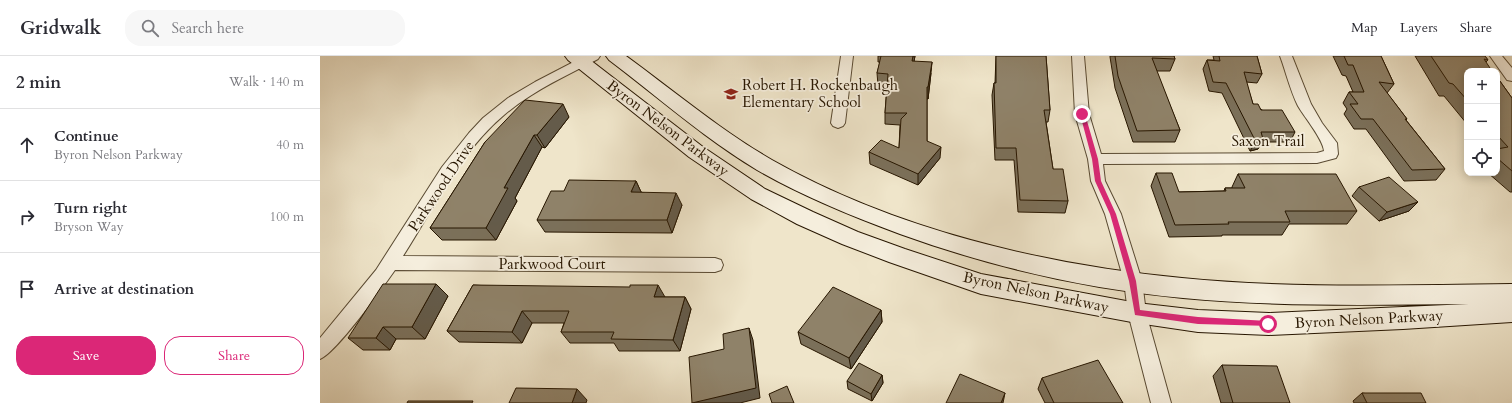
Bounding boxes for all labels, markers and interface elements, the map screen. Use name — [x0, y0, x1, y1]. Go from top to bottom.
search box — [125, 10, 405, 46]
text: Gridwalk — [20, 15, 101, 41]
icon: search — [139, 17, 161, 39]
text: Search here — [171, 18, 244, 38]
text: Map — [1351, 18, 1378, 37]
text: Layers — [1400, 18, 1438, 37]
text: Share — [1460, 18, 1492, 37]
map controls — [1464, 68, 1500, 176]
button: + — [1464, 68, 1500, 104]
text: 2 min — [16, 71, 61, 94]
text: Walk · 140 m — [229, 73, 304, 91]
street label: Byron Nelson Parkway — [603, 75, 733, 181]
place label: Robert H. Rockenbaugh Elementary School — [742, 75, 899, 112]
school or university icon: Robert H. Rockenbaugh Elementary School — [723, 86, 739, 102]
button: − — [1464, 104, 1500, 140]
route end — [1073, 105, 1091, 123]
text: Continue — [54, 126, 119, 146]
street label: Saxon Trail — [1231, 131, 1305, 151]
icon: ahead — [16, 134, 38, 156]
text: 40 m — [276, 136, 304, 154]
street label: Parkwood Drive — [403, 137, 479, 235]
button: locate — [1464, 140, 1500, 176]
text: Byron Nelson Parkway — [54, 146, 183, 164]
text: Turn right — [54, 198, 127, 218]
icon: right — [16, 206, 38, 228]
text: 100 m — [270, 208, 304, 226]
text: Bryson Way — [54, 218, 124, 236]
street label: Parkwood Court — [498, 254, 606, 274]
street label: Byron Nelson Parkway — [961, 267, 1111, 317]
icon: arrive — [16, 278, 38, 300]
text: Arrive at destination — [54, 279, 194, 299]
street label: Byron Nelson Parkway — [1294, 305, 1444, 333]
route start — [1259, 315, 1277, 333]
button: Save — [16, 336, 156, 375]
button: Share — [164, 336, 304, 375]

